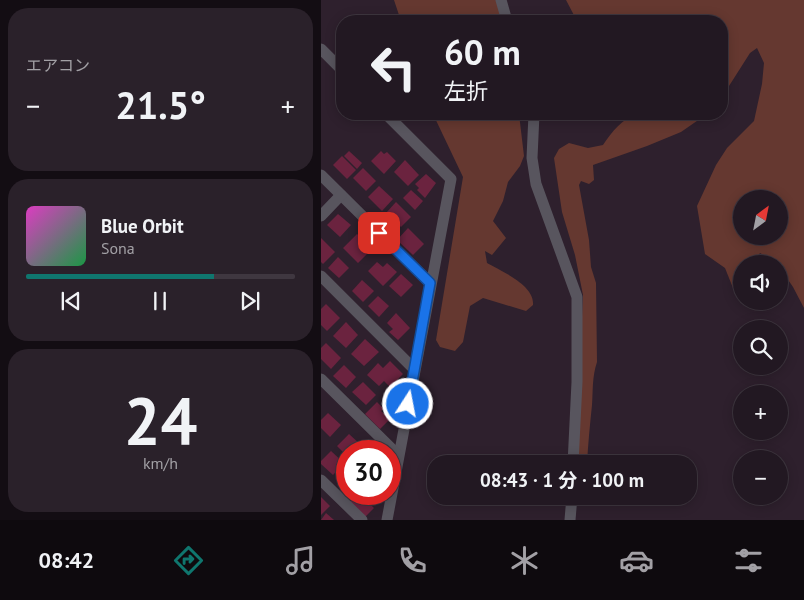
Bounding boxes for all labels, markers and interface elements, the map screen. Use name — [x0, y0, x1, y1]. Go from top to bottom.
text: 60 m — [444, 29, 521, 75]
icon: left — [361, 35, 426, 100]
text: エアコン — [26, 55, 90, 75]
text: 左折 — [444, 77, 488, 105]
text: 21.5° — [115, 80, 206, 129]
text: − — [26, 87, 40, 124]
text: + — [281, 87, 295, 124]
north arrow — [733, 190, 789, 245]
map controls — [733, 190, 788, 505]
pin — [358, 212, 400, 254]
text: Blue Orbit — [101, 214, 184, 238]
icon: arrive — [365, 219, 393, 247]
text: Sona — [101, 238, 135, 258]
button: sound — [733, 255, 788, 310]
icon: previous — [57, 287, 85, 315]
icon: pause — [146, 287, 174, 315]
icon: next — [236, 287, 264, 315]
button: search — [733, 320, 788, 375]
position arrow — [381, 377, 433, 429]
text: 24 — [124, 378, 197, 462]
button: + — [733, 385, 788, 440]
speed limit sign: 30 — [336, 440, 401, 505]
button: − — [733, 450, 788, 505]
text: km/h — [143, 453, 178, 473]
text: 08:43 · 1 分 · 100 m — [480, 468, 644, 492]
icon: directions — [171, 543, 206, 578]
icon: music — [283, 543, 318, 578]
icon: phone — [395, 543, 430, 578]
icon: climate — [507, 543, 542, 578]
icon: car — [619, 543, 654, 578]
icon: filters — [731, 543, 766, 578]
text: 08:42 — [38, 546, 94, 574]

